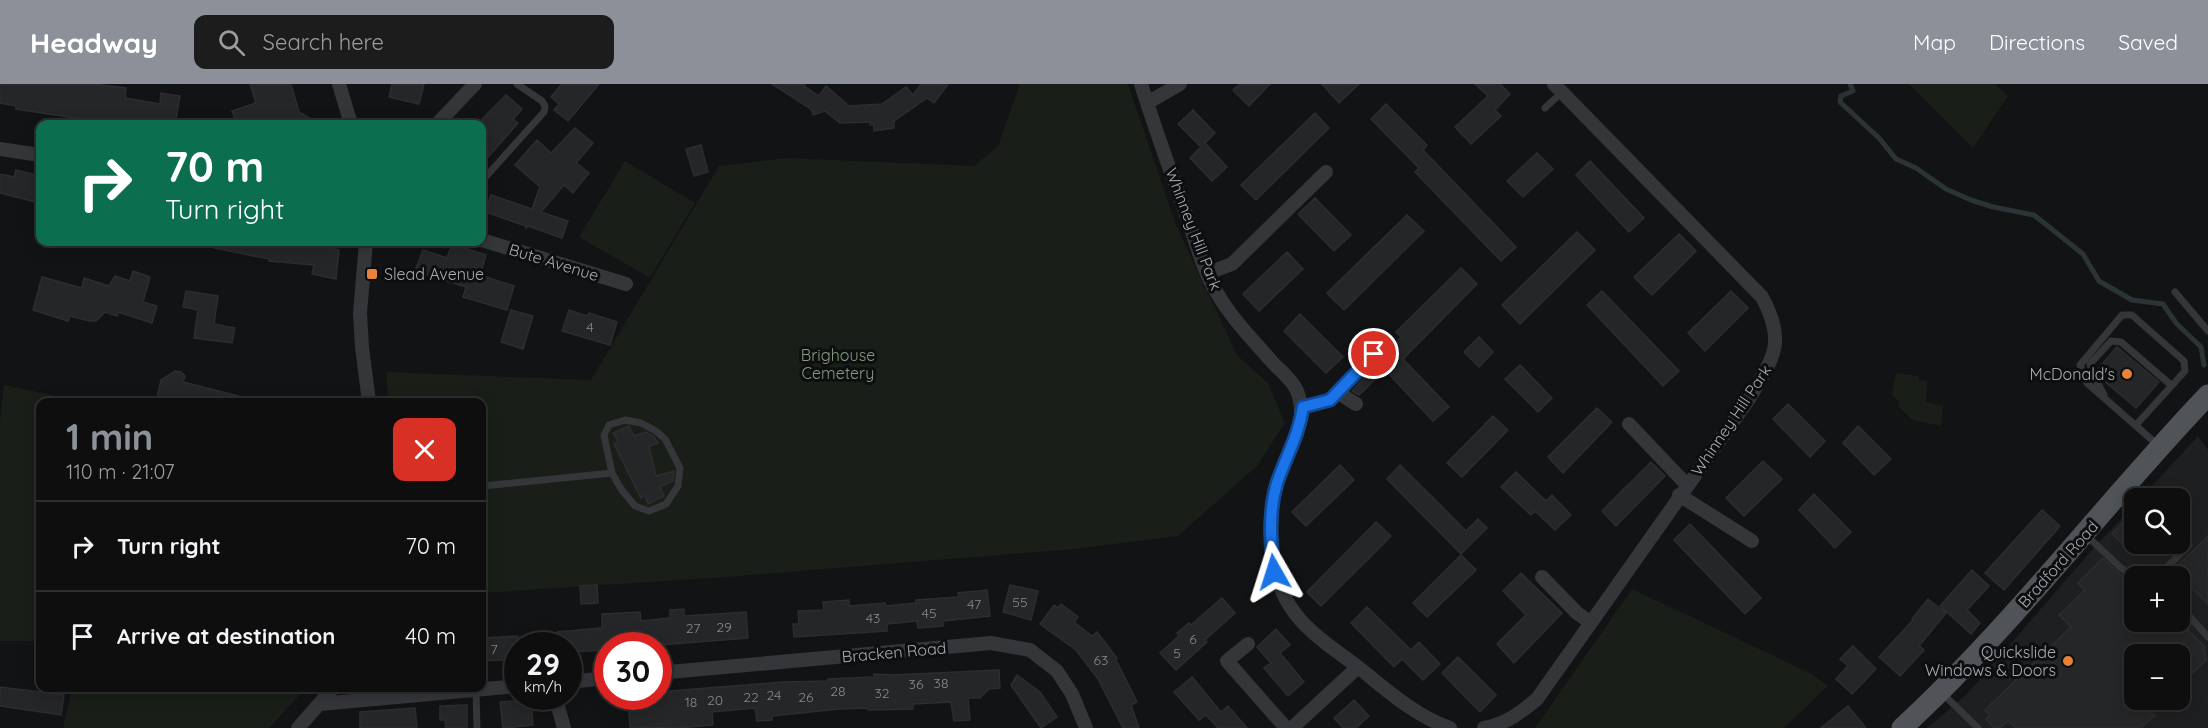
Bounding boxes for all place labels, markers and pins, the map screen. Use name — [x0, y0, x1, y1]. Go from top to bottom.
place label: Slead Avenue — [384, 264, 484, 284]
marker: Slead Avenue — [365, 267, 379, 281]
pin — [1348, 328, 1399, 379]
place label: McDonald's — [2029, 364, 2115, 384]
marker: McDonald's — [2120, 367, 2134, 381]
place label: Quickslide Windows & Doors — [1925, 642, 2056, 680]
marker: Quickslide Windows & Doors — [2061, 654, 2075, 668]

